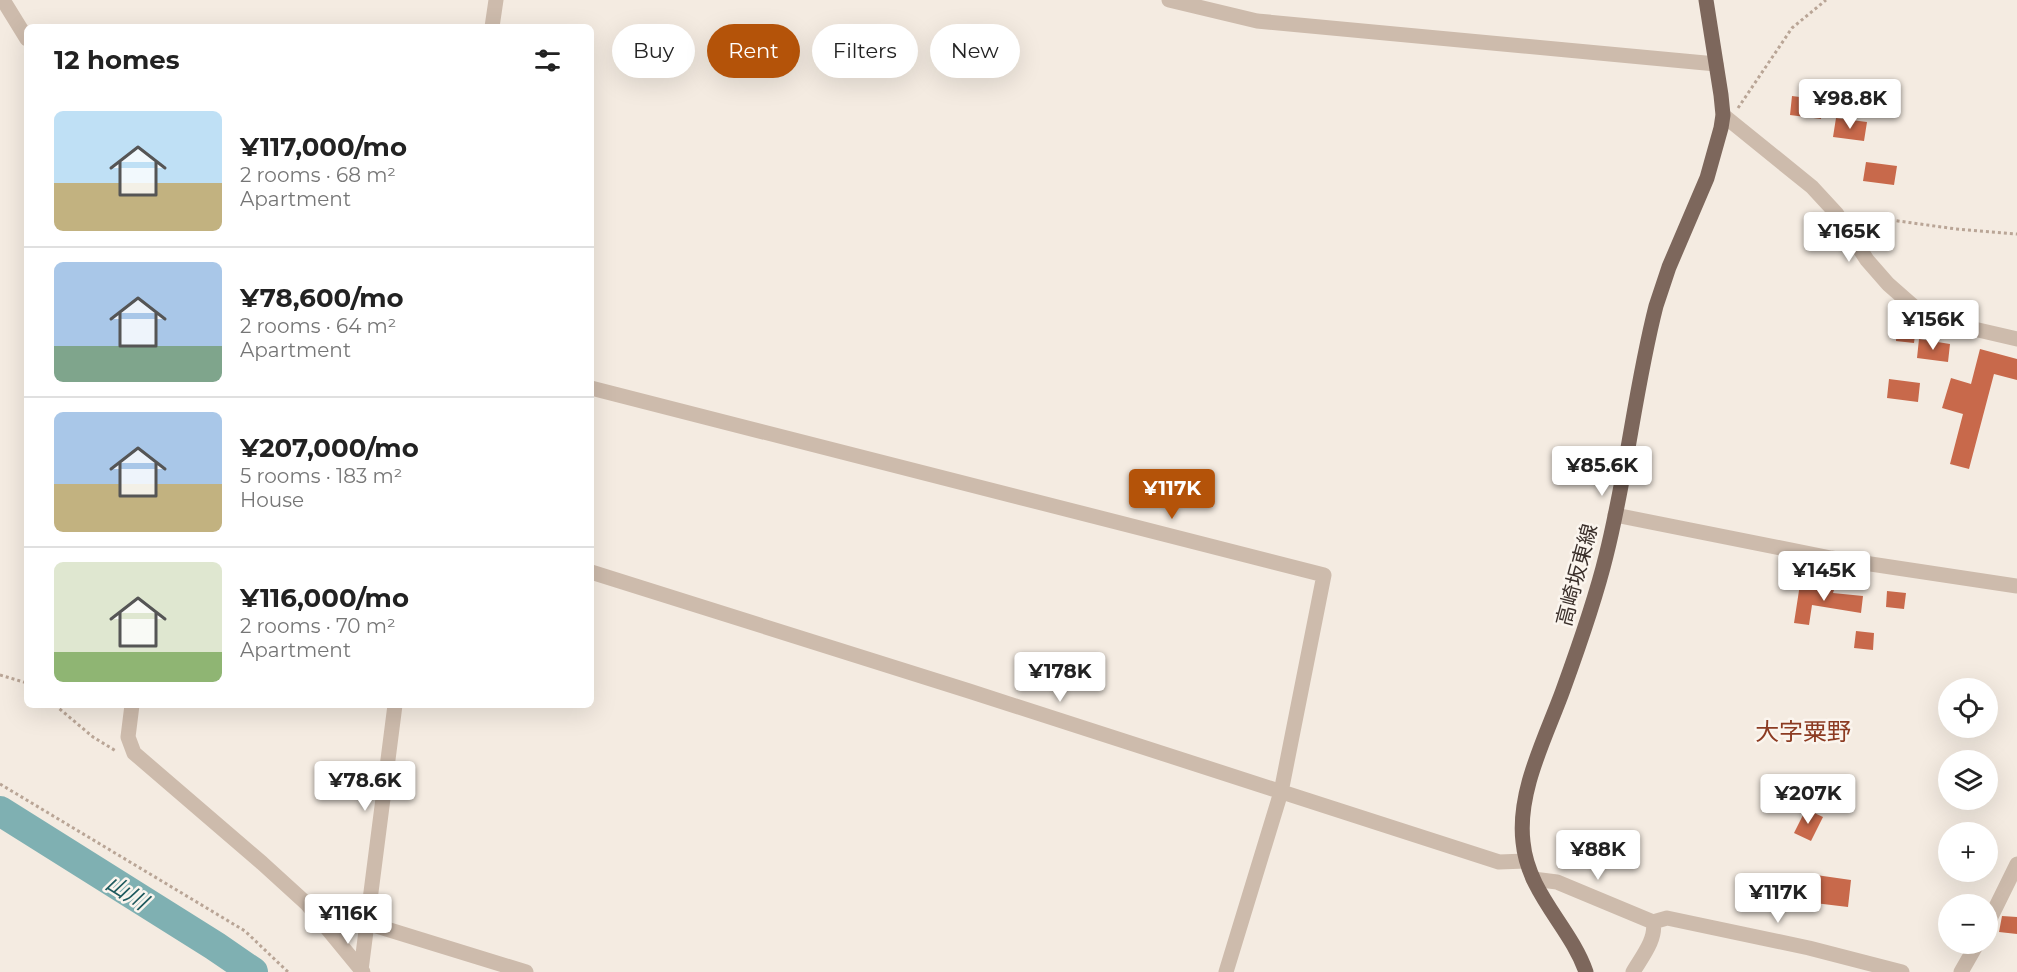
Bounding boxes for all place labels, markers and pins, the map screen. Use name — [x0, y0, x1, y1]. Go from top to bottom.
pin: ¥98.8K — [1801, 79, 1899, 130]
pin: ¥165K — [1807, 212, 1891, 263]
pin: ¥156K — [1891, 300, 1975, 351]
pin: ¥85.6K — [1553, 446, 1651, 497]
pin: ¥117K — [1130, 469, 1214, 520]
pin: ¥145K — [1782, 551, 1866, 602]
pin: ¥178K — [1018, 652, 1102, 703]
pin: ¥78.6K — [316, 761, 414, 812]
pin: ¥207K — [1766, 774, 1850, 825]
pin: ¥88K — [1562, 830, 1634, 881]
pin: ¥117K — [1736, 873, 1820, 924]
pin: ¥116K — [306, 894, 390, 945]

